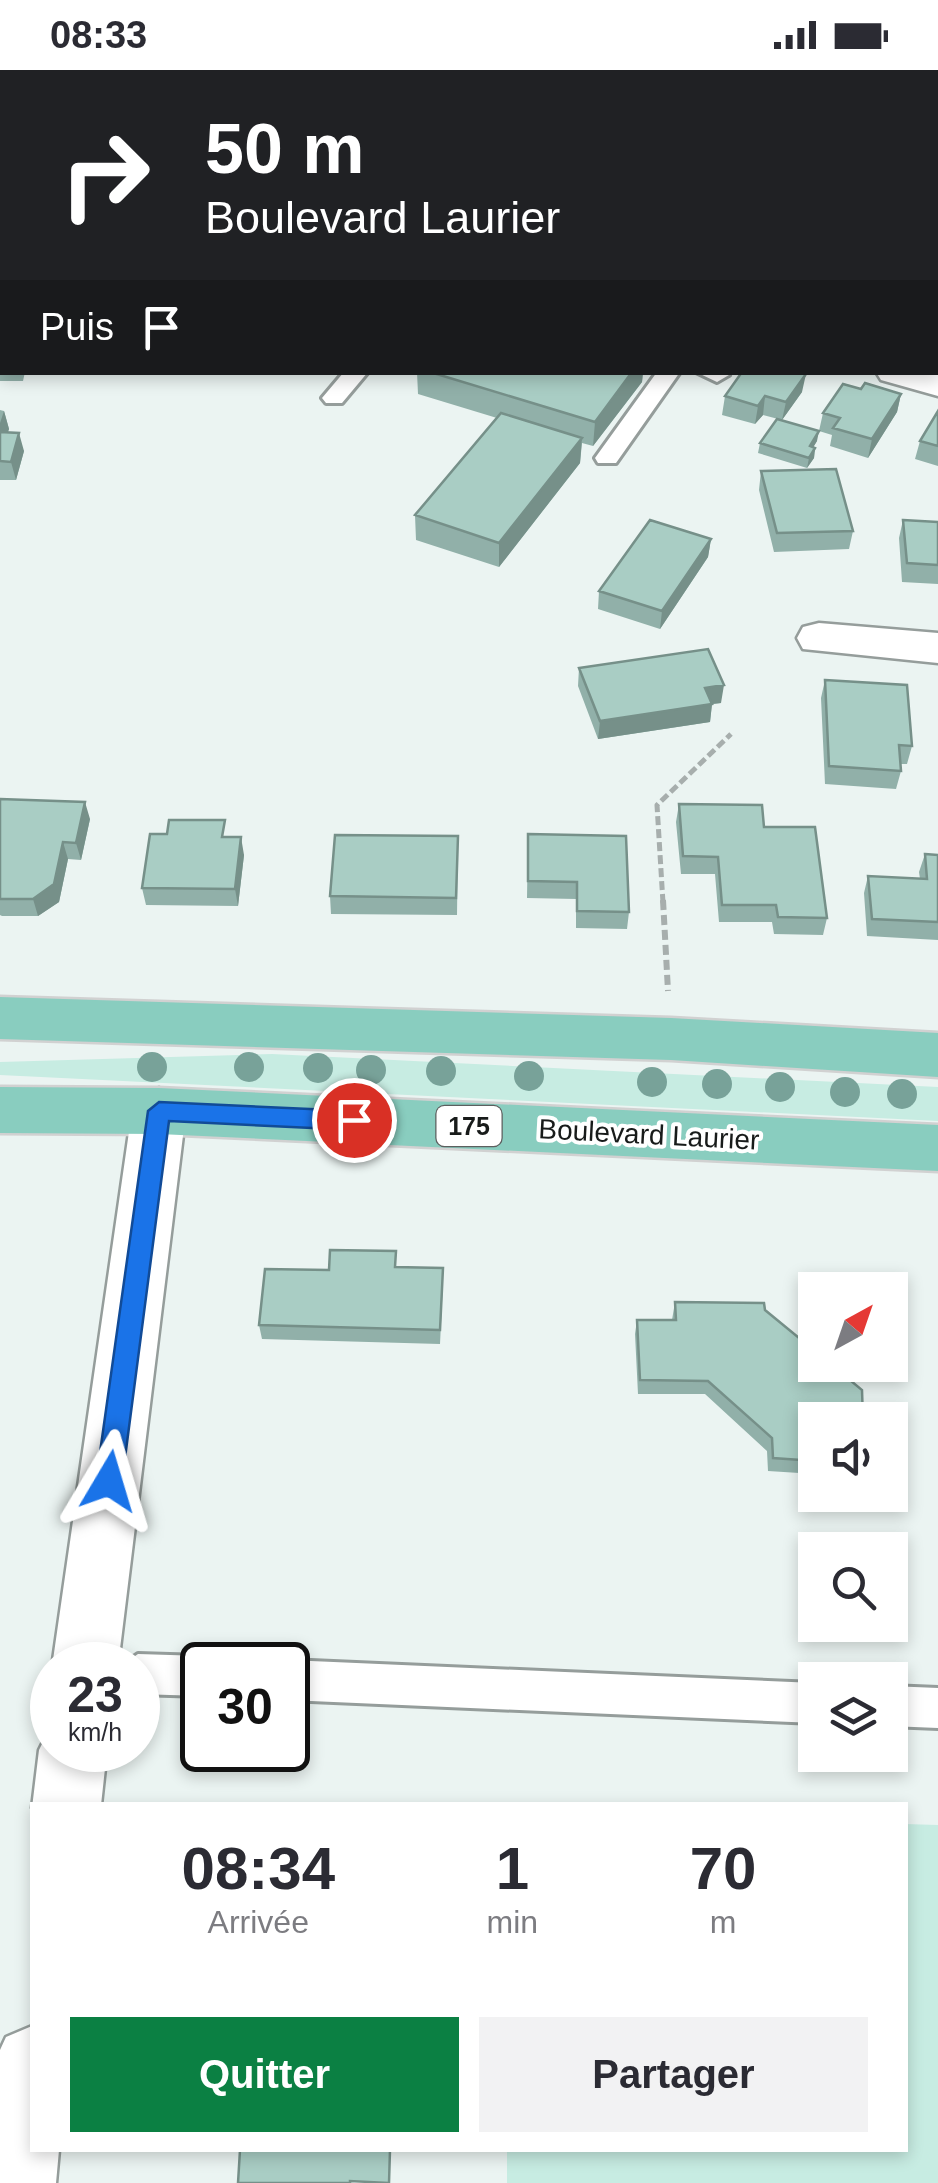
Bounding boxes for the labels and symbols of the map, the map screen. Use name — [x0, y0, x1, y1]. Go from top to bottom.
pin — [312, 1078, 397, 1163]
road number: 175 — [436, 1106, 502, 1146]
street label: Boulevard Laurier — [538, 1113, 760, 1156]
north arrow — [798, 1272, 908, 1382]
position arrow — [57, 1429, 161, 1533]
speed limit sign: 30 — [180, 1642, 310, 1772]

